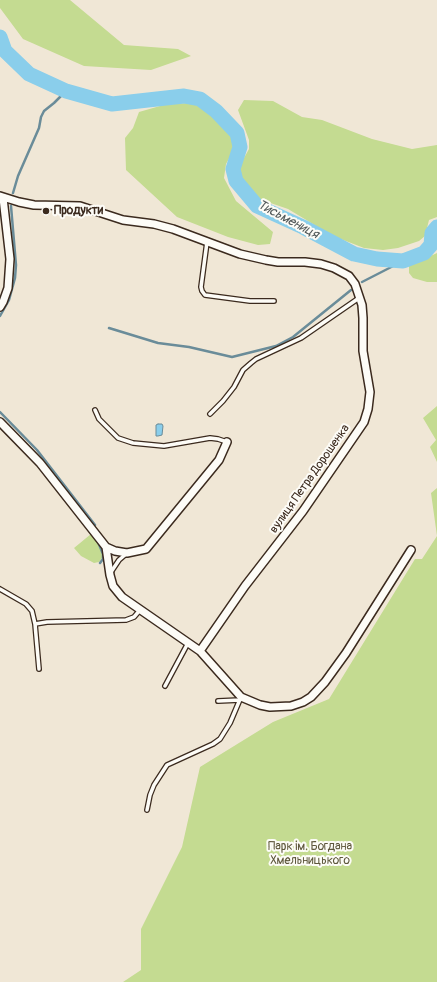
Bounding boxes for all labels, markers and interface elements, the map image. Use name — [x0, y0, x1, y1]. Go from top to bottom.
water label: Тисьмениця — [255, 197, 321, 243]
place label: Продукти — [54, 204, 103, 218]
marker: Продукти — [41, 206, 51, 216]
street label: вулиця Петра Дорошенка — [267, 422, 353, 536]
park label: Парк ім. Богдана Хмельницького — [268, 840, 352, 868]

